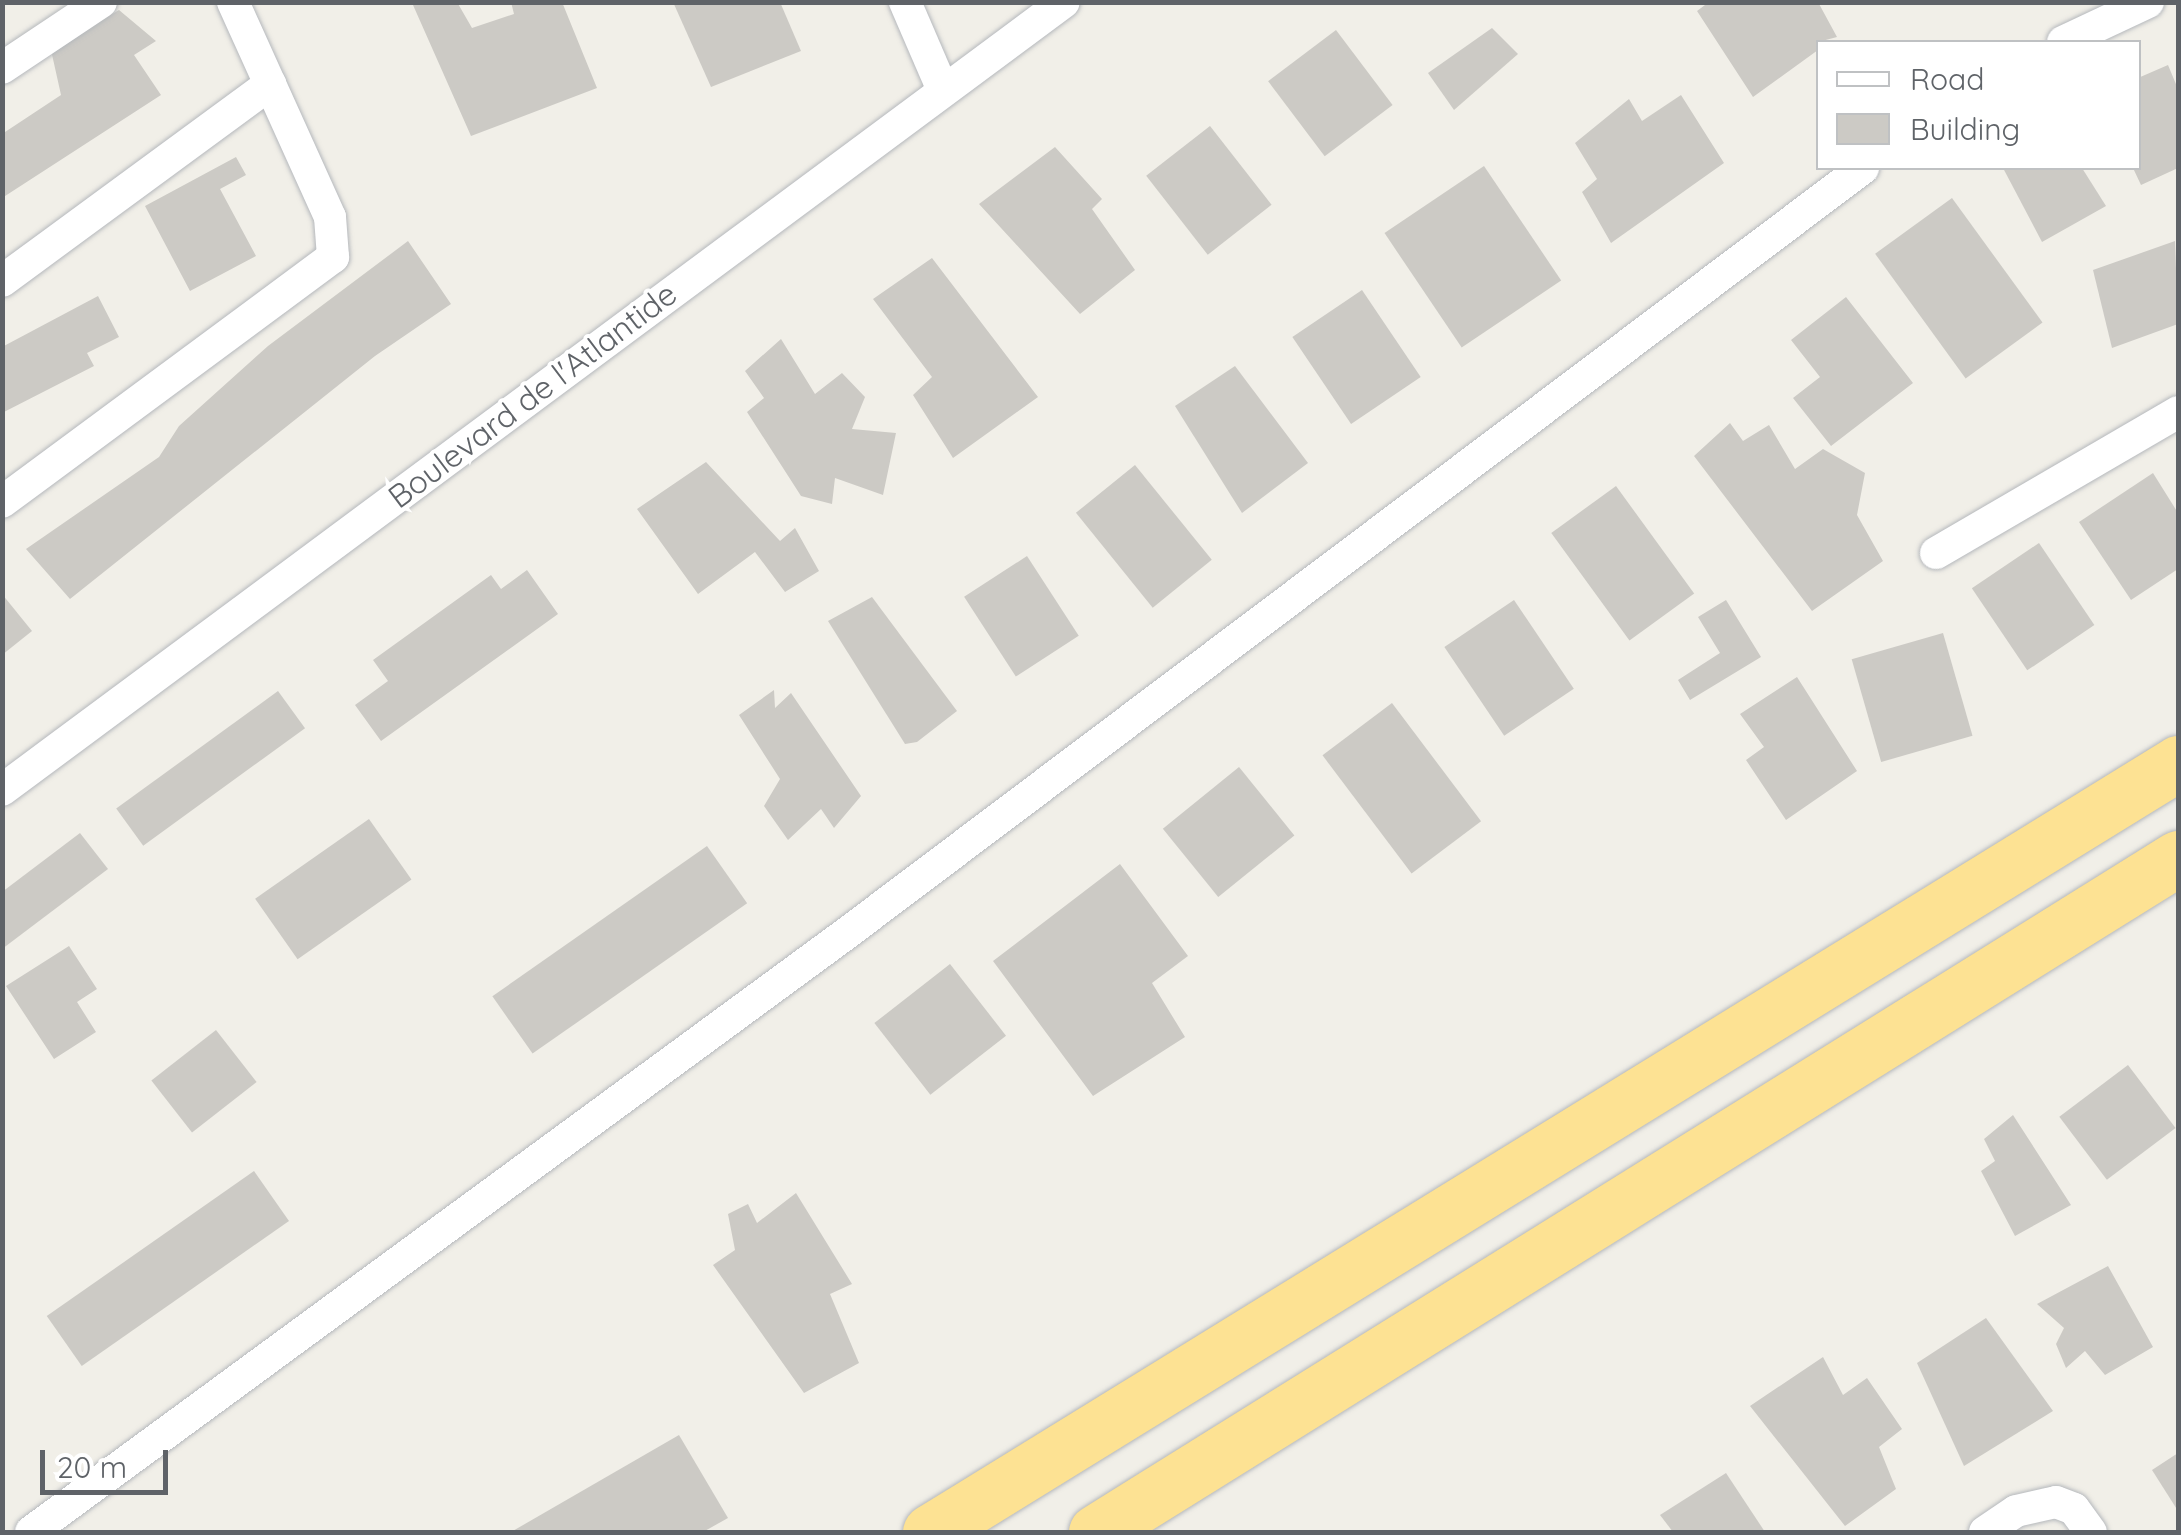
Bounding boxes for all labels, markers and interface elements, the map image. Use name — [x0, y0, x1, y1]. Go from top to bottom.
legend — [1816, 40, 2141, 170]
text: Road — [1910, 60, 1984, 98]
text: Building — [1910, 110, 2020, 148]
street label: Boulevard de l'Atlantide — [380, 274, 684, 516]
scale bar — [45, 1430, 172, 1492]
text: 20 m — [57, 1448, 127, 1486]

